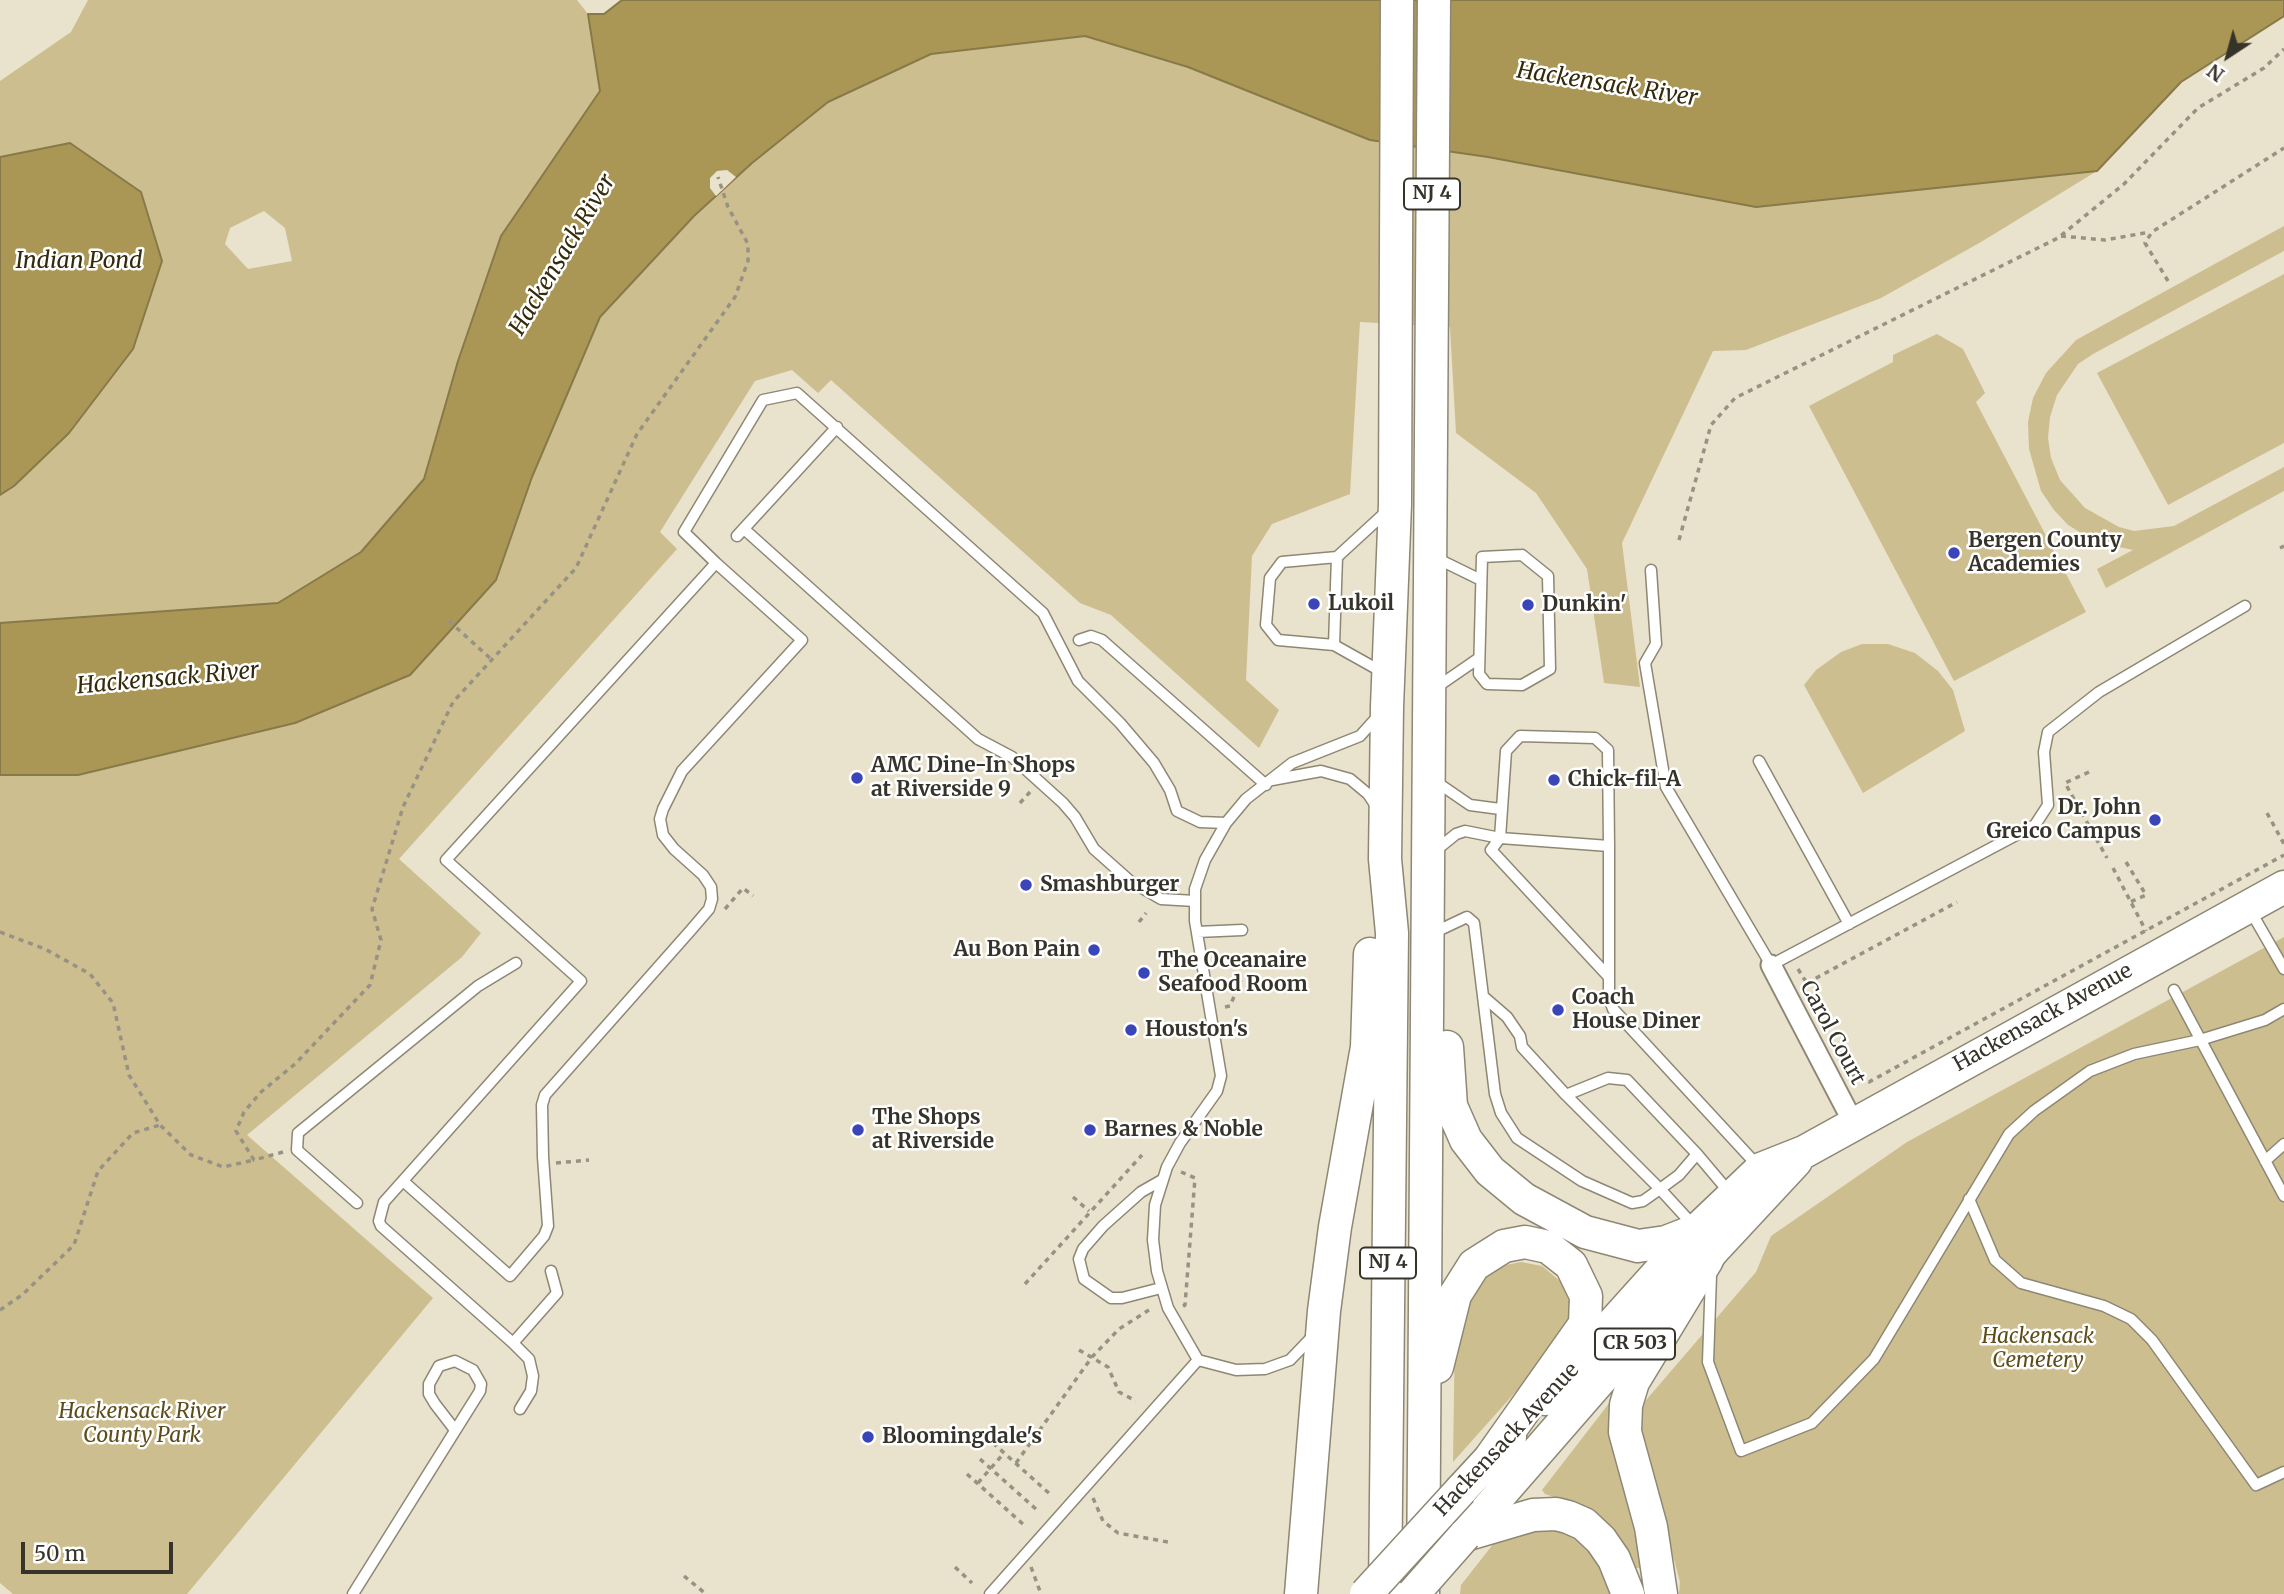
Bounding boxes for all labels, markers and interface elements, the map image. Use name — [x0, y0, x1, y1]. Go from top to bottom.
north arrow — [2193, 21, 2263, 91]
water label: Hackensack River — [1515, 57, 1699, 113]
text: N — [2203, 59, 2229, 87]
water label: Hackensack River — [504, 170, 622, 340]
road number: NJ 4 — [1404, 178, 1460, 210]
water label: Indian Pond — [15, 247, 143, 275]
place label: Bergen County Academies — [1968, 528, 2122, 578]
marker: Bergen County Academies — [1946, 545, 1962, 561]
place label: Lukoil — [1328, 591, 1394, 617]
place label: Dunkin' — [1542, 592, 1626, 618]
marker: Lukoil — [1306, 596, 1322, 612]
marker: Dunkin' — [1520, 597, 1536, 613]
water label: Hackensack River — [76, 657, 260, 701]
place label: AMC Dine-In Shops at Riverside 9 — [871, 753, 1075, 803]
place label: Chick-fil-A — [1568, 767, 1681, 793]
marker: AMC Dine-In Shops at Riverside 9 — [849, 770, 865, 786]
marker: Chick-fil-A — [1546, 772, 1562, 788]
place label: Dr. John Greico Campus — [1986, 795, 2141, 845]
marker: Dr. John Greico Campus — [2147, 812, 2163, 828]
place label: Smashburger — [1040, 872, 1179, 898]
marker: Smashburger — [1018, 877, 1034, 893]
place label: Au Bon Pain — [954, 937, 1080, 963]
marker: Au Bon Pain — [1086, 942, 1102, 958]
place label: The Oceanaire Seafood Room — [1158, 948, 1308, 998]
street label: Hackensack Avenue — [1949, 958, 2137, 1078]
marker: The Oceanaire Seafood Room — [1136, 965, 1152, 981]
street label: Carol Court — [1794, 977, 1870, 1089]
place label: Coach House Diner — [1572, 985, 1701, 1035]
marker: Coach House Diner — [1550, 1002, 1566, 1018]
place label: Houston's — [1145, 1017, 1248, 1043]
marker: Houston's — [1123, 1022, 1139, 1038]
place label: The Shops at Riverside — [872, 1105, 994, 1155]
place label: Barnes & Noble — [1104, 1117, 1263, 1143]
marker: The Shops at Riverside — [850, 1122, 866, 1138]
marker: Barnes & Noble — [1082, 1122, 1098, 1138]
road number: NJ 4 — [1360, 1247, 1416, 1278]
park label: Hackensack Cemetery — [1982, 1324, 2094, 1374]
road number: CR 503 — [1595, 1328, 1675, 1360]
street label: Hackensack Avenue — [1429, 1358, 1585, 1522]
park label: Hackensack River County Park — [59, 1399, 225, 1449]
place label: Bloomingdale's — [882, 1424, 1042, 1450]
marker: Bloomingdale's — [860, 1429, 876, 1445]
scale bar — [24, 1528, 177, 1572]
text: 50 m — [34, 1540, 85, 1567]

